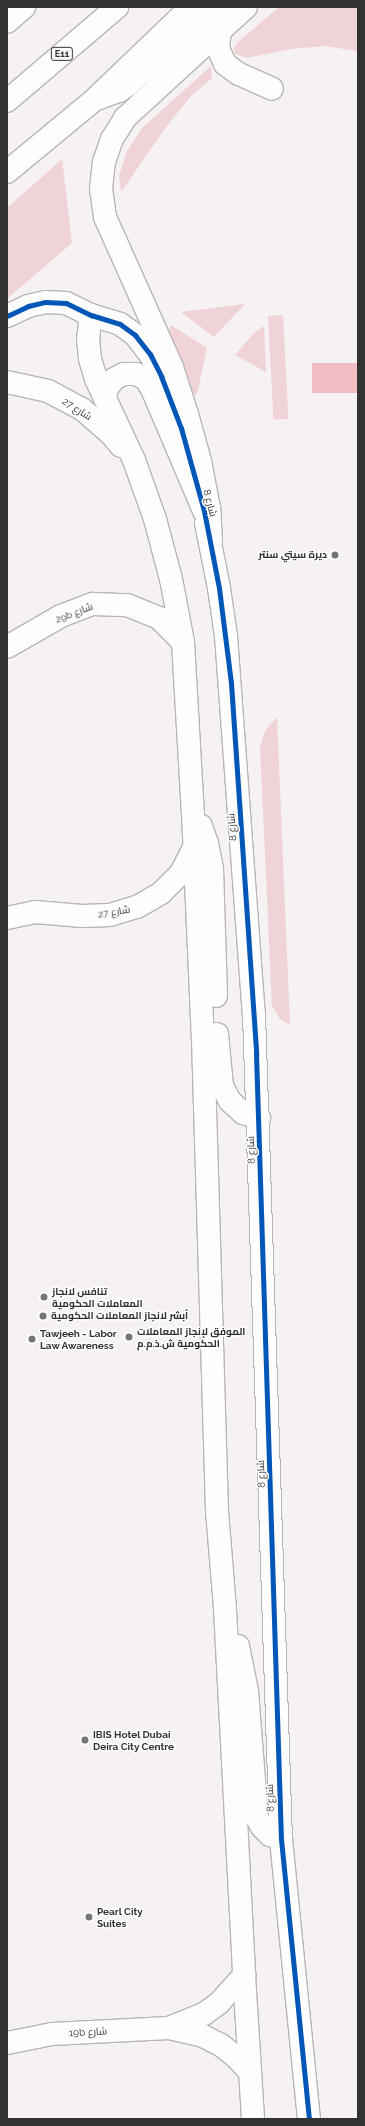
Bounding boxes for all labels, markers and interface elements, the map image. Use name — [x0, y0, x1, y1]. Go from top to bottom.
road number: E11 — [50, 47, 74, 61]
street label: شارع 27 — [60, 395, 94, 423]
street label: شارع 8 — [201, 488, 219, 518]
place label: ديرة سيتي سنتر — [258, 549, 327, 561]
marker: ديرة سيتي سنتر — [330, 550, 340, 560]
street label: 29b شارع — [54, 600, 94, 626]
street label: شارع 8 — [225, 813, 239, 841]
street label: شارع 27 — [97, 903, 131, 921]
street label: شارع 8 — [245, 1136, 257, 1164]
place label: تنافس لانجاز المعاملات الحكومية — [52, 1285, 143, 1308]
marker: تنافس لانجاز المعاملات الحكومية — [39, 1292, 49, 1302]
place label: أبشر لانجاز المعاملات الحكومية — [51, 1310, 188, 1322]
marker: أبشر لانجاز المعاملات الحكومية — [38, 1311, 48, 1321]
place label: الموفق لإنجاز المعاملات الحكومية ش.ذ.م.م — [137, 1325, 245, 1348]
place label: Tawjeeh - Labor Law Awareness — [40, 1327, 117, 1350]
marker: الموفق لإنجاز المعاملات الحكومية ش.ذ.م.م — [124, 1332, 134, 1342]
marker: Tawjeeh - Labor Law Awareness — [27, 1334, 37, 1344]
street label: شارع 8 — [255, 1460, 267, 1488]
place label: IBIS Hotel Dubai Deira City Centre — [93, 1728, 174, 1752]
marker: IBIS Hotel Dubai Deira City Centre — [80, 1735, 90, 1745]
street label: شارع 8 — [264, 1784, 276, 1812]
place label: Pearl City Suites — [97, 1905, 143, 1928]
marker: Pearl City Suites — [84, 1912, 94, 1922]
street label: 19b شارع — [69, 2025, 107, 2039]

